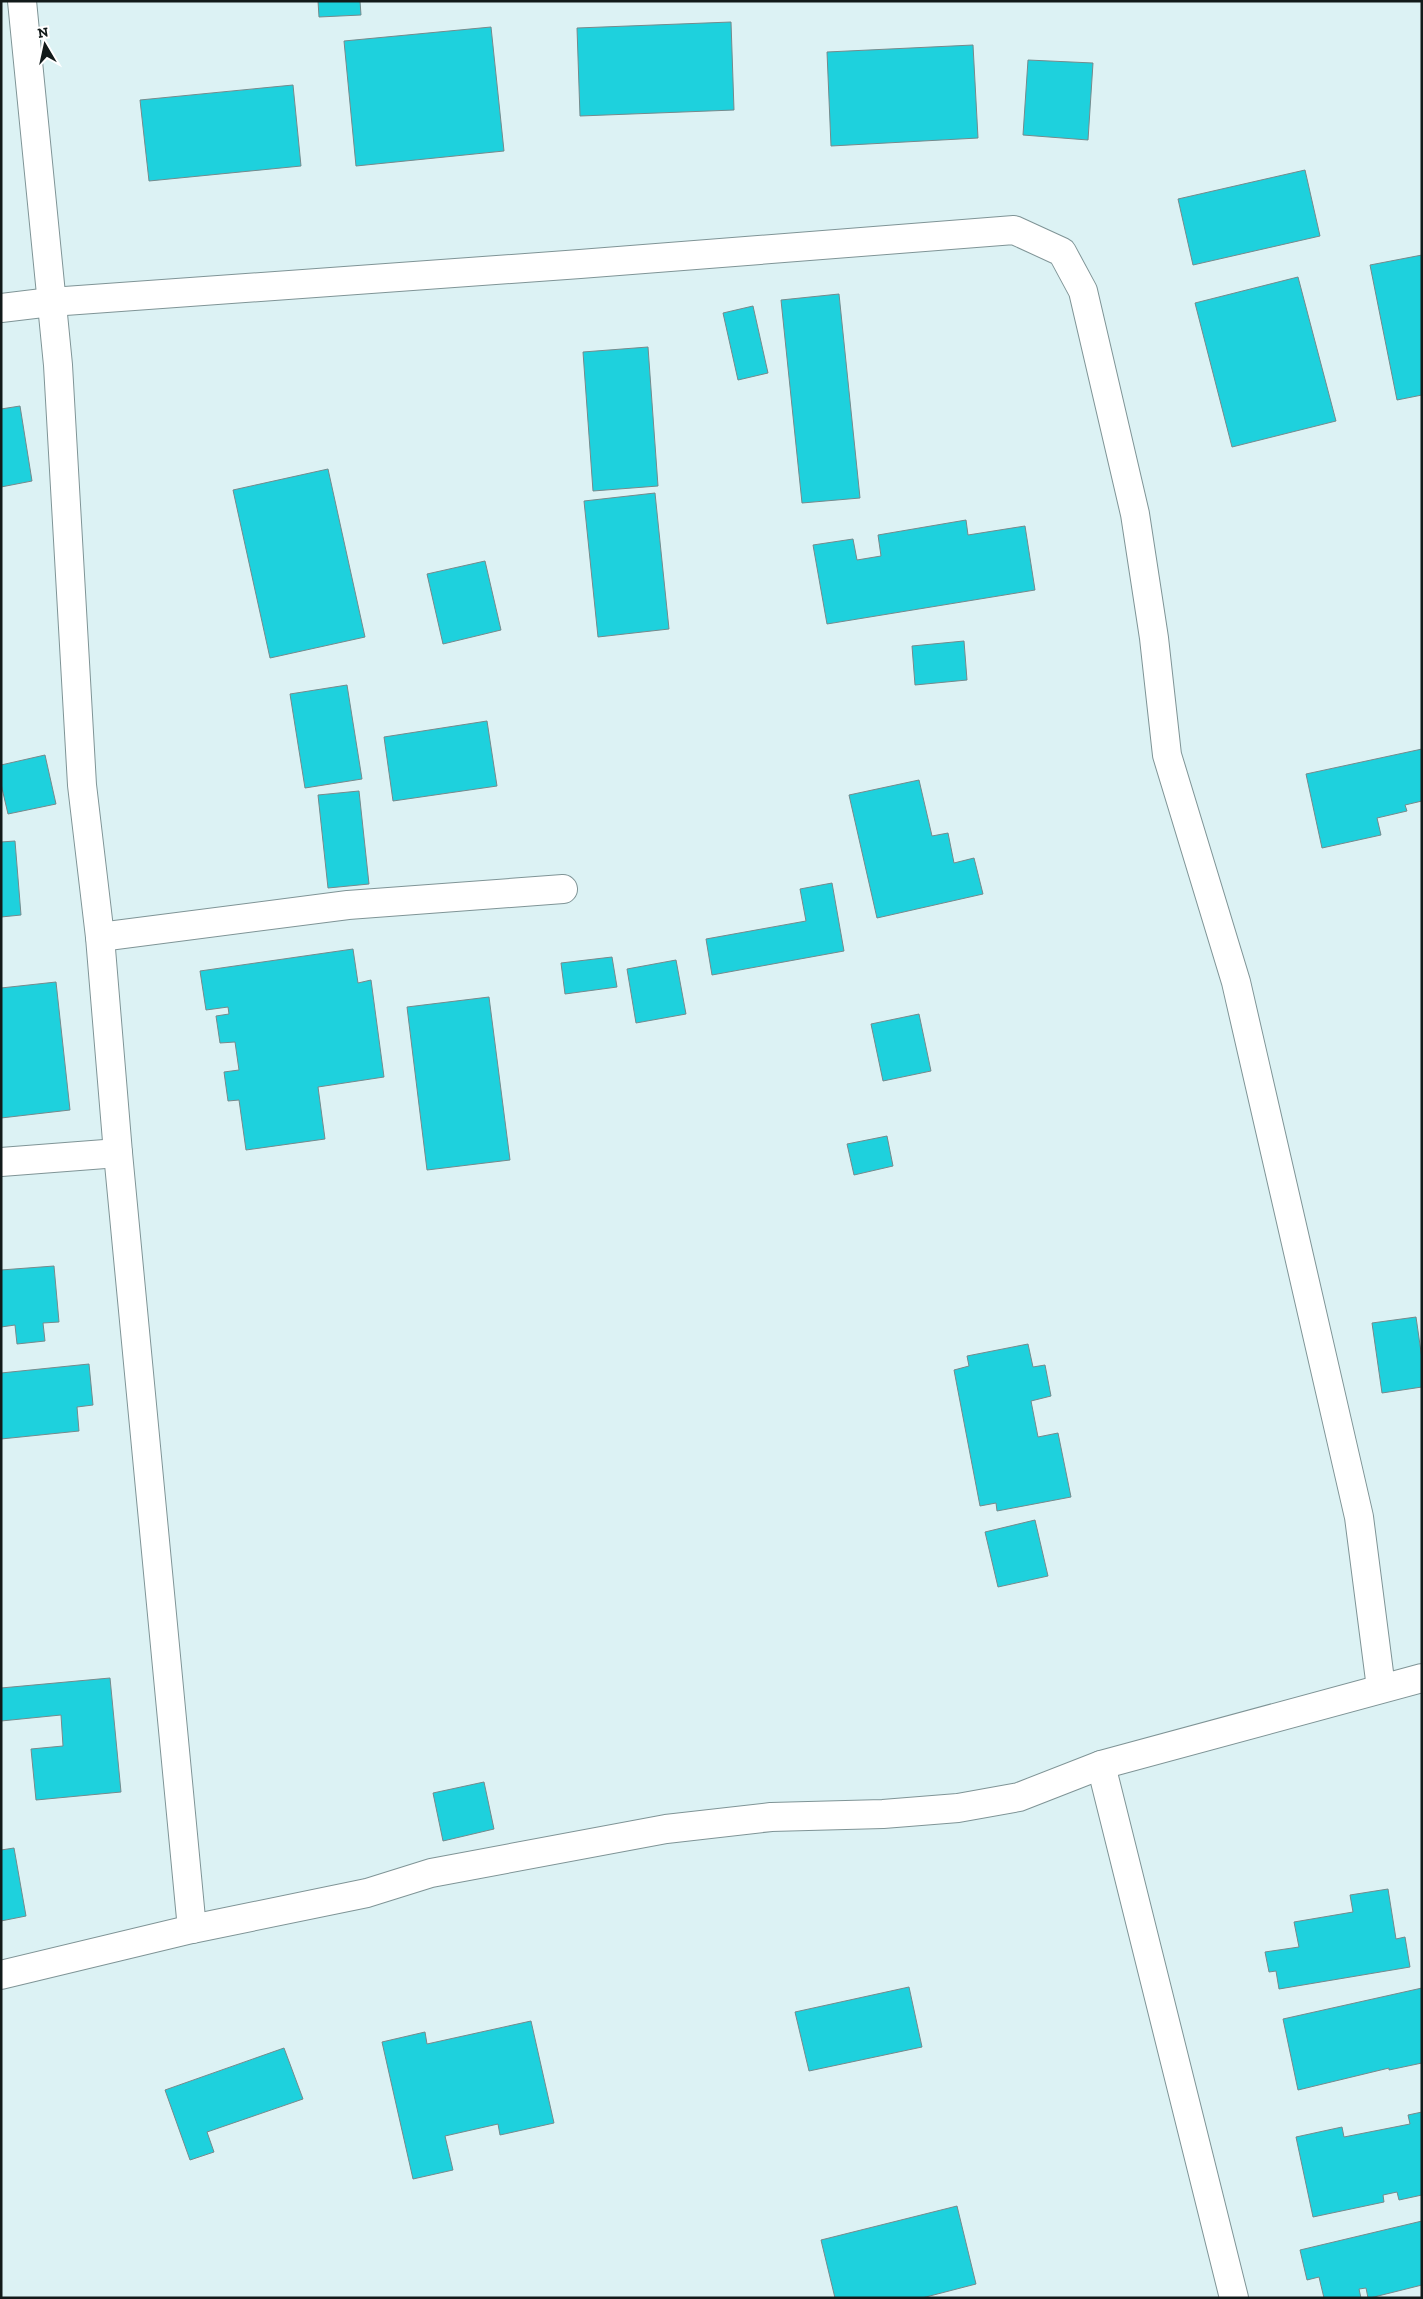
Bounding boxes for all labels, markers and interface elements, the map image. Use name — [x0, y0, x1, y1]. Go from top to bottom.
north arrow — [20, 20, 70, 70]
text: N — [36, 23, 50, 42]

